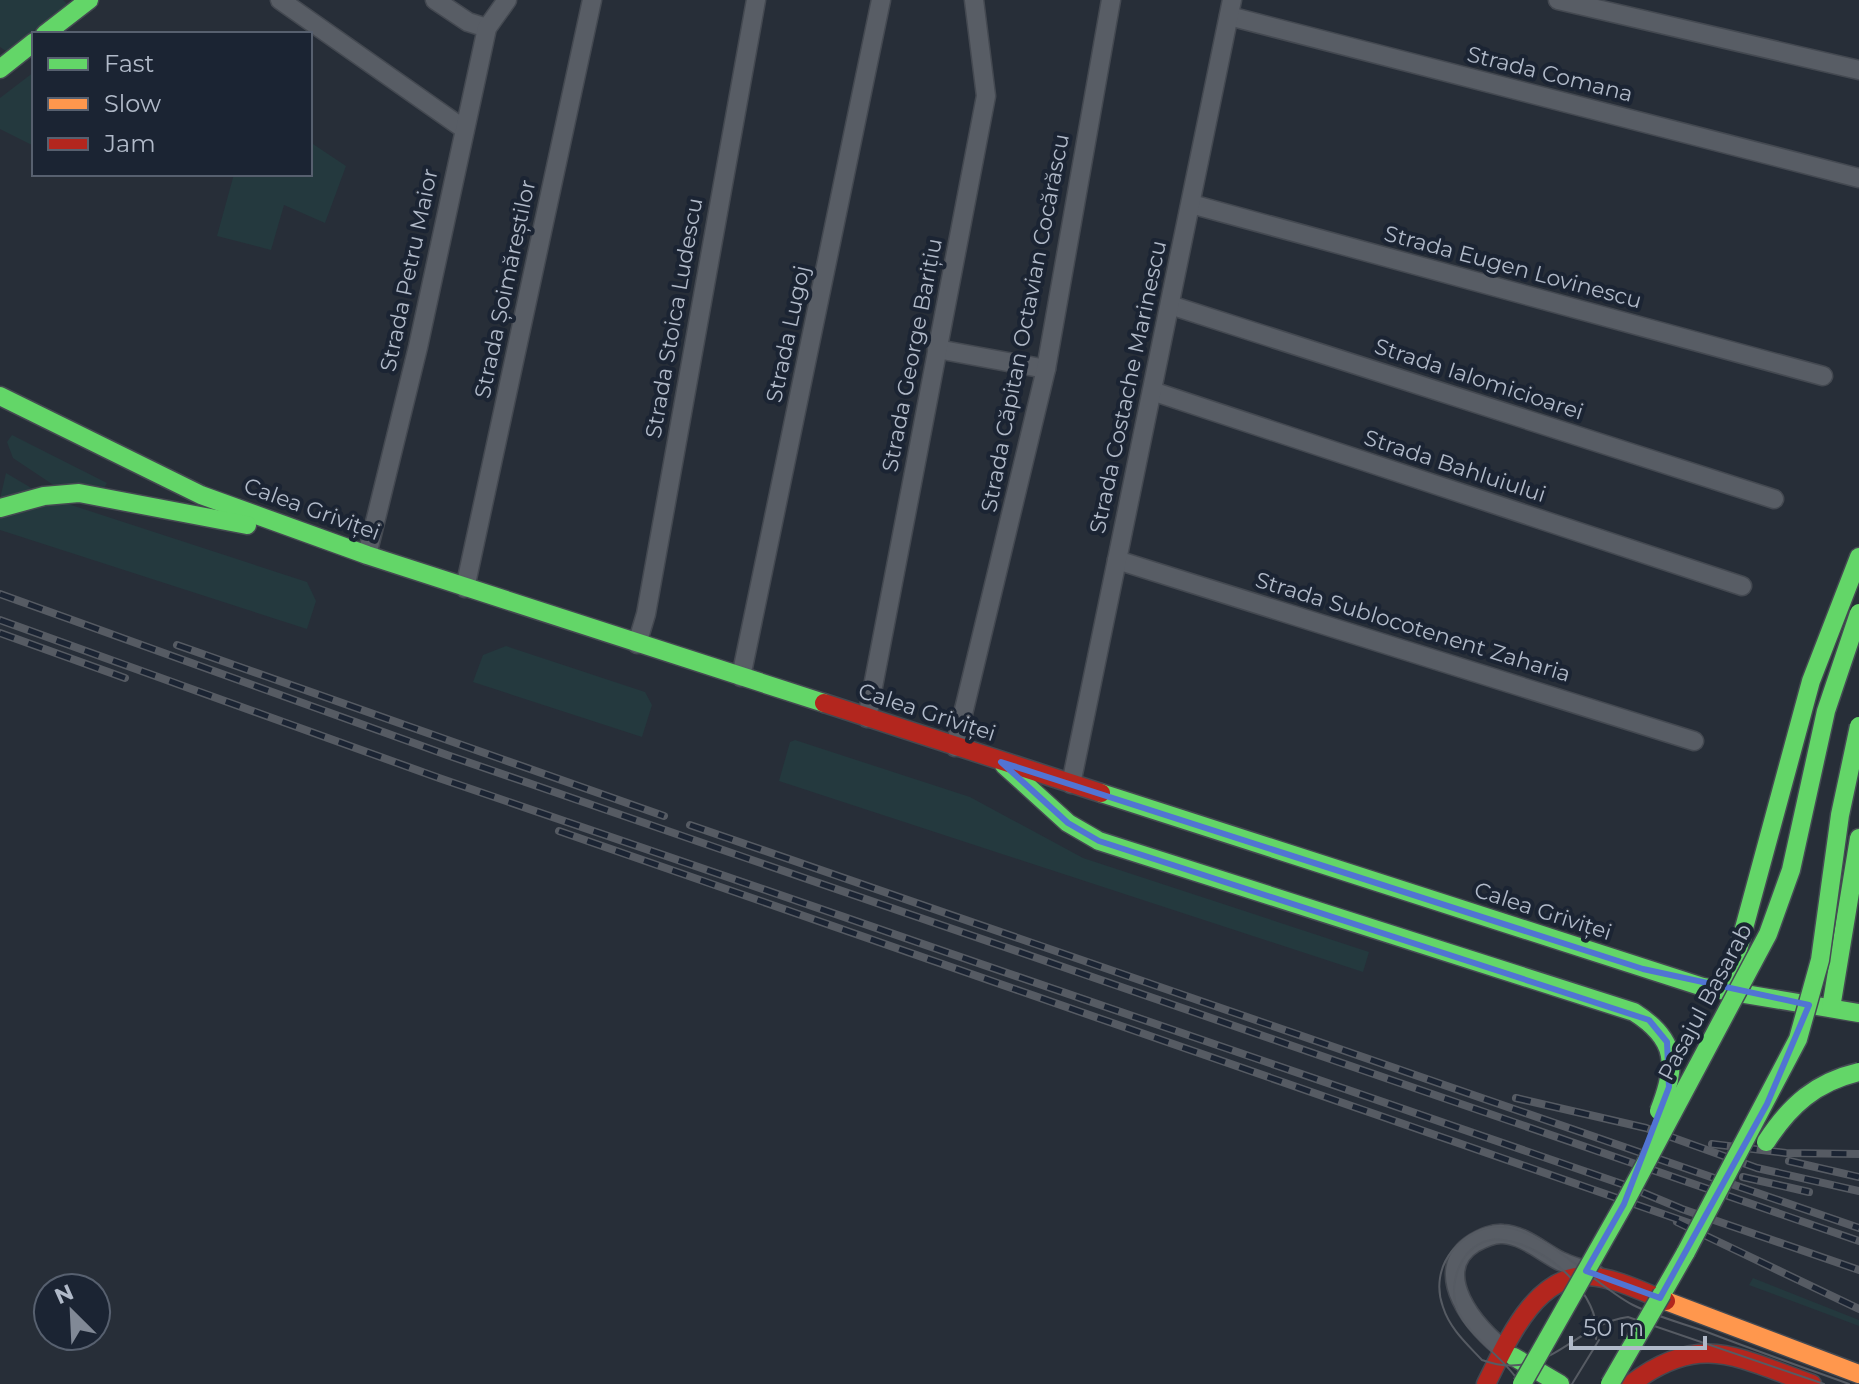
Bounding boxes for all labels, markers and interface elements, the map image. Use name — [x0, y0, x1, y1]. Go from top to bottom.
legend — [32, 32, 312, 176]
street label: Strada Comana — [1464, 40, 1636, 108]
text: Fast — [104, 49, 155, 78]
text: Slow — [104, 89, 161, 118]
text: Jam — [103, 129, 156, 158]
street label: Strada Căpitan Octavian Cocărăscu — [975, 131, 1075, 515]
street label: Strada Petru Maior — [374, 166, 444, 374]
street label: Strada Șoimăreștilor — [469, 177, 541, 401]
street label: Strada Stoica Ludescu — [640, 196, 708, 440]
street label: Strada Eugen Lovinescu — [1381, 220, 1645, 314]
street label: Strada George Barițiu — [876, 236, 948, 474]
street label: Strada Costache Marinescu — [1084, 238, 1172, 536]
street label: Strada Lugoj — [760, 263, 816, 405]
street label: Strada Ialomicioarei — [1371, 332, 1587, 426]
street label: Strada Bahluiului — [1361, 424, 1549, 508]
street label: Calea Griviței — [240, 472, 384, 546]
street label: Strada Sublocotenent Zaharia — [1252, 566, 1574, 688]
street label: Calea Griviței — [855, 677, 999, 747]
street label: Calea Griviței — [1471, 876, 1615, 946]
street label: Pasajul Basarab — [1652, 919, 1758, 1085]
north arrow — [32, 1272, 112, 1352]
text: N — [50, 1278, 78, 1310]
scale bar — [1571, 1300, 1705, 1350]
text: 50 m — [1583, 1313, 1644, 1342]

